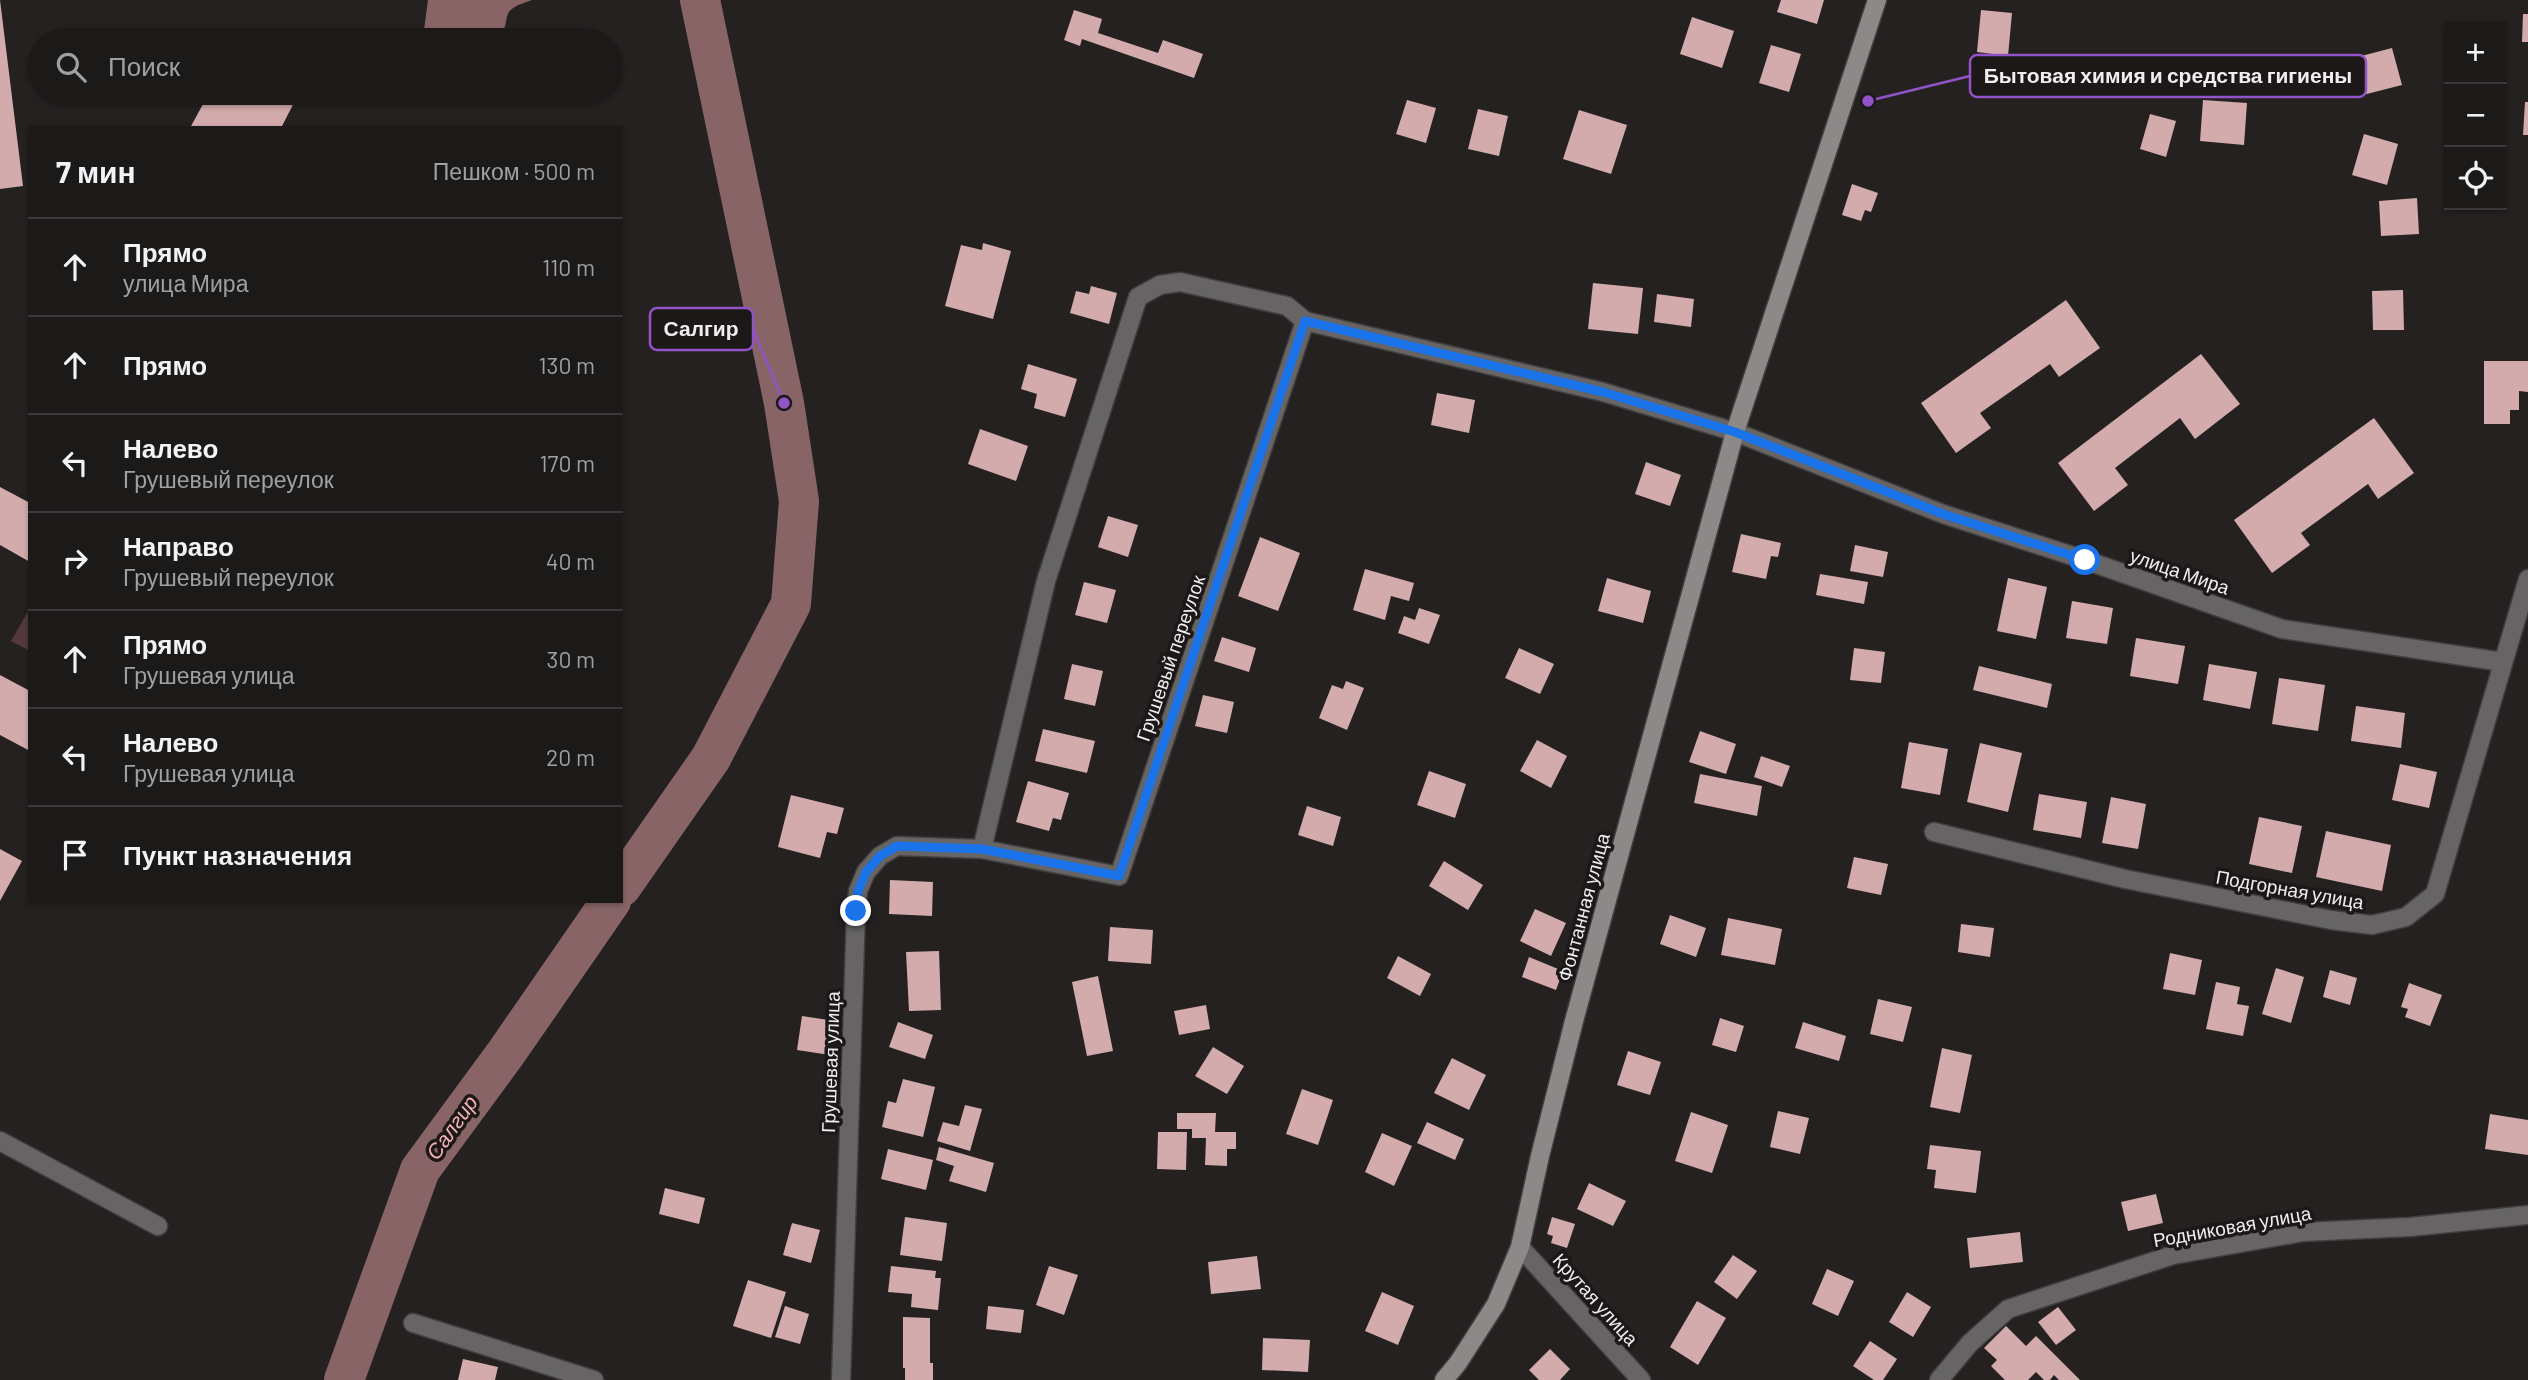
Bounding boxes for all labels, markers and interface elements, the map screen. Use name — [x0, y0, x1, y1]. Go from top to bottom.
map controls — [2444, 21, 2507, 210]
button: + — [2444, 21, 2507, 84]
search box — [28, 28, 623, 105]
icon: search — [52, 48, 90, 86]
text: Поиск — [108, 50, 180, 81]
callout: Бытовая химия и средства гигиены — [1970, 55, 2366, 97]
text: Бытовая химия и средства гигиены — [1984, 62, 2352, 87]
button: − — [2444, 84, 2507, 147]
button: locate — [2444, 147, 2507, 210]
text: 7 мин — [56, 153, 136, 189]
text: Пешком · 500 m — [433, 157, 595, 185]
text: Прямо — [123, 236, 207, 267]
icon: ahead — [56, 248, 94, 286]
text: 110 m — [542, 253, 595, 281]
text: улица Мира — [123, 269, 248, 297]
callout: Салгир — [650, 308, 753, 350]
text: Салгир — [664, 315, 738, 340]
icon: ahead — [56, 346, 94, 384]
text: Прямо — [123, 349, 207, 380]
text: 130 m — [538, 351, 595, 379]
text: Налево — [123, 432, 218, 463]
icon: left — [56, 444, 94, 482]
text: 170 m — [539, 449, 595, 477]
text: Грушевый переулок — [123, 465, 334, 493]
text: Направо — [123, 530, 234, 561]
icon: right — [56, 542, 94, 580]
street label: улица Мира — [2127, 543, 2233, 599]
route start — [2069, 544, 2100, 575]
text: 40 m — [546, 547, 595, 575]
text: Грушевый переулок — [123, 563, 334, 591]
street label: Грушевый переулок — [1131, 571, 1209, 744]
text: Прямо — [123, 628, 207, 659]
icon: ahead — [56, 640, 94, 678]
text: 30 m — [547, 645, 595, 673]
text: Грушевая улица — [123, 661, 294, 689]
text: Налево — [123, 726, 218, 757]
icon: left — [56, 738, 94, 776]
text: 20 m — [546, 743, 595, 771]
text: Грушевая улица — [123, 759, 294, 787]
street label: Фонтанная улица — [1552, 830, 1614, 984]
icon: arrive — [56, 836, 94, 874]
text: Пункт назначения — [123, 839, 352, 870]
street label: Подгорная улица — [2214, 865, 2366, 913]
route end — [840, 895, 871, 926]
street label: Грушевая улица — [816, 990, 844, 1133]
water label: Салгир — [420, 1090, 482, 1164]
street label: Родниковая улица — [2151, 1201, 2313, 1251]
street label: Крутая улица — [1549, 1248, 1644, 1350]

